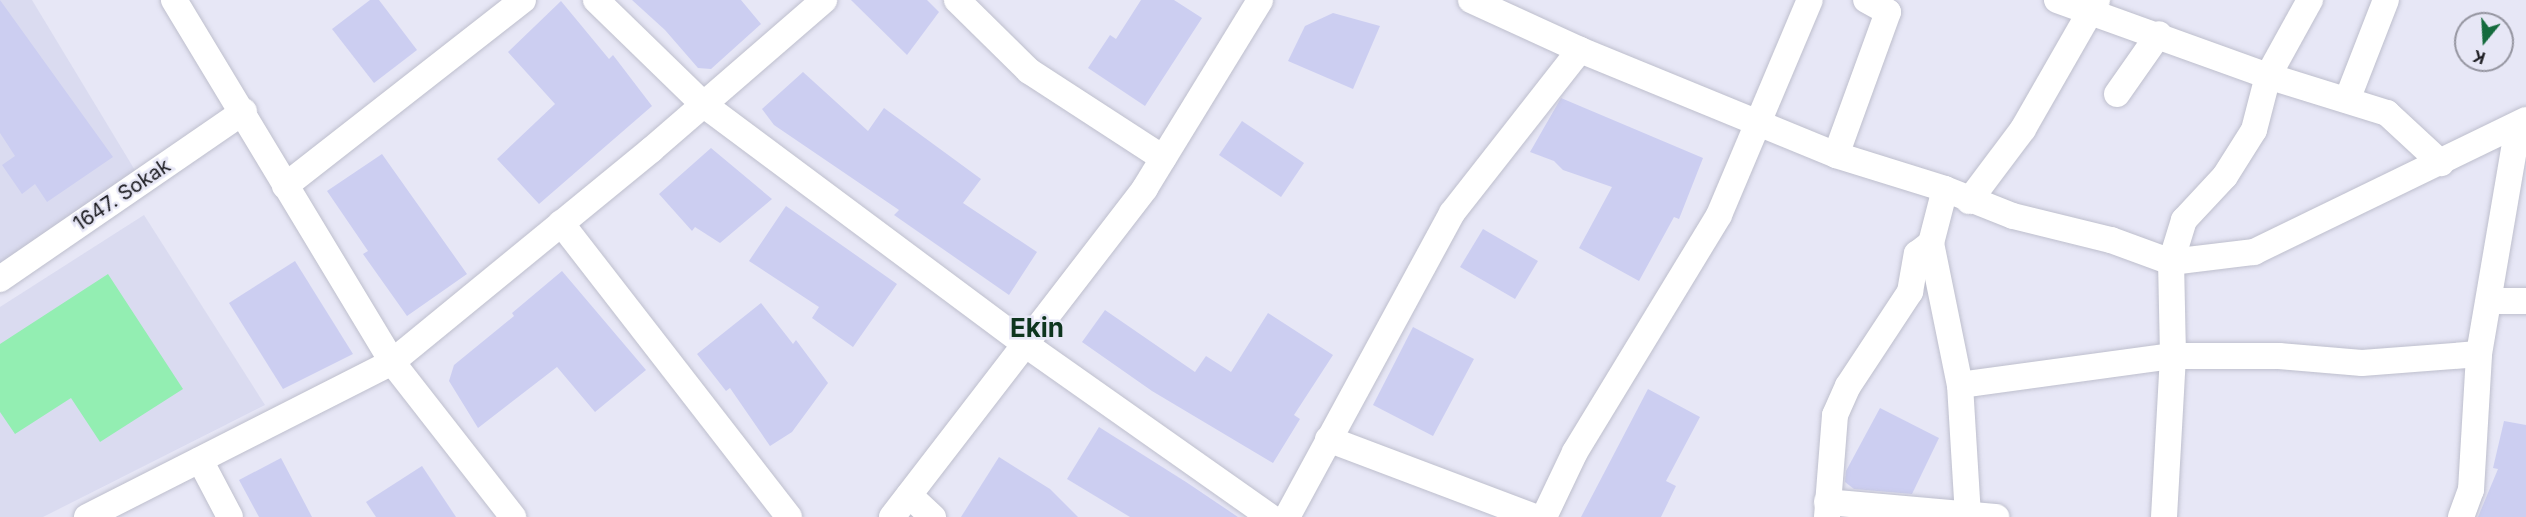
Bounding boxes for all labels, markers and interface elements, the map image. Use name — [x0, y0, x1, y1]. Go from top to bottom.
north arrow — [2454, 12, 2514, 72]
text: K — [2470, 46, 2488, 69]
street label: 1647. Sokak — [69, 154, 175, 236]
district label: Ekin — [1010, 312, 1064, 344]

